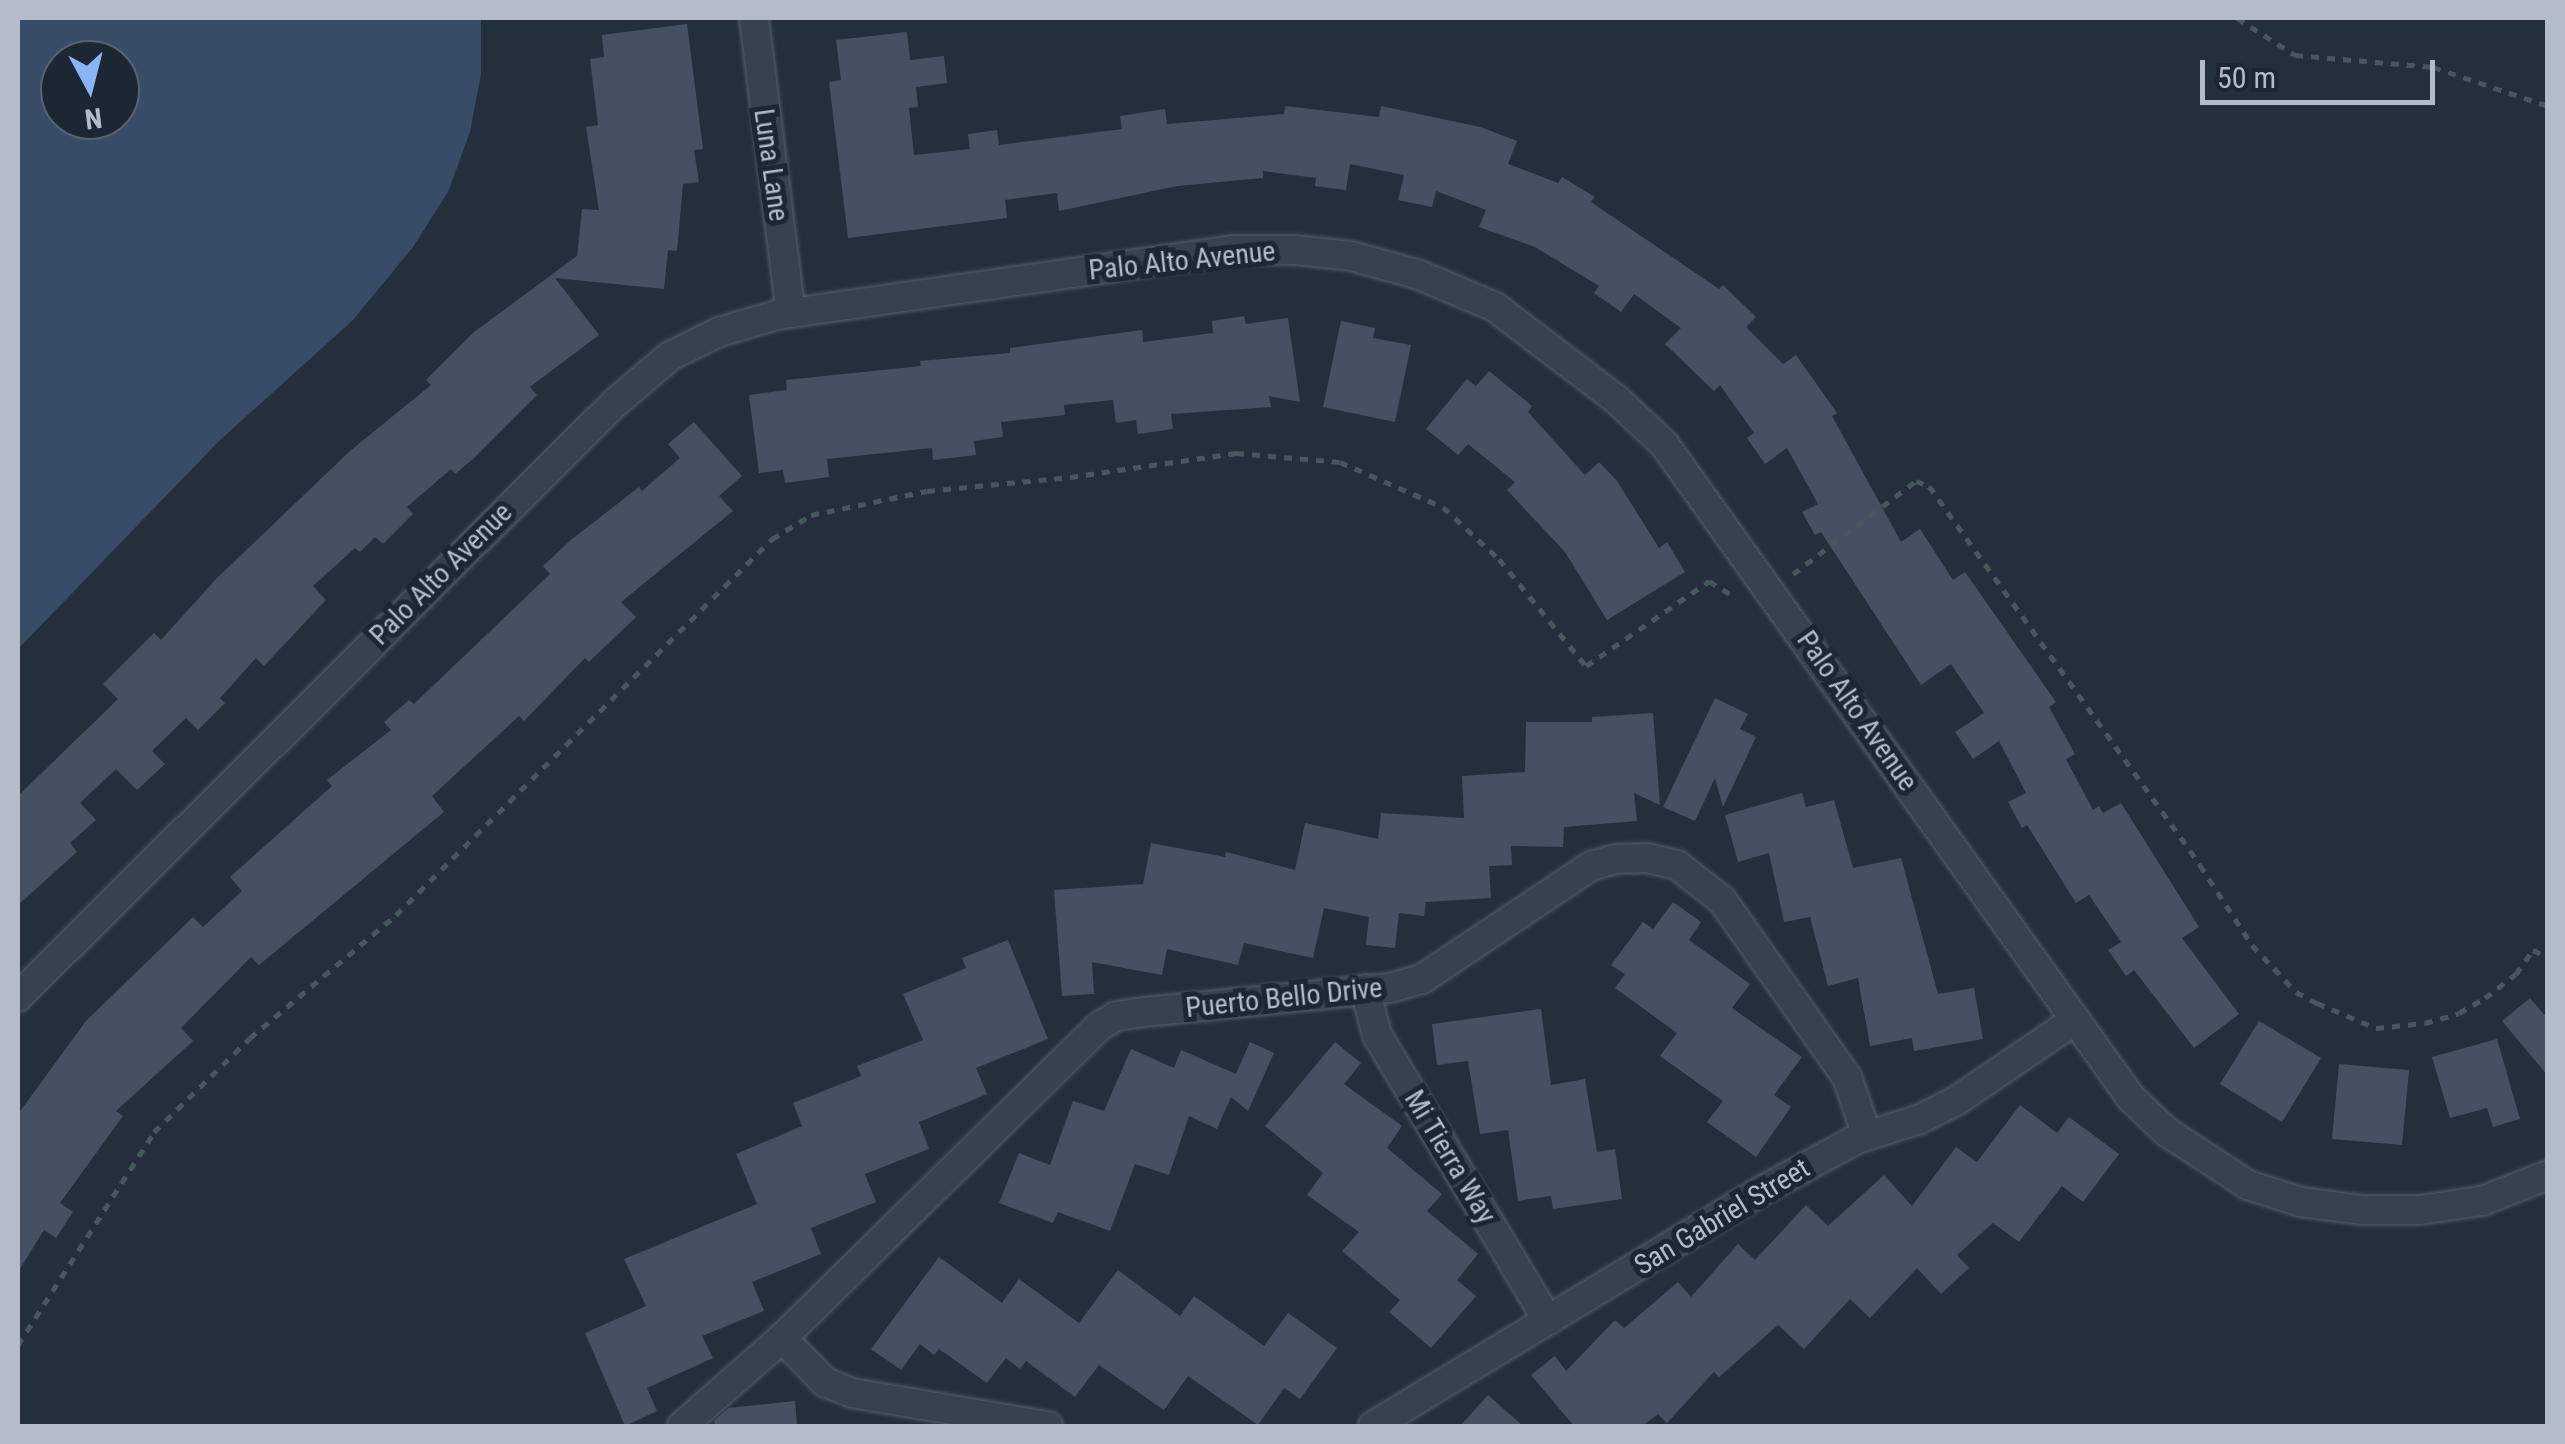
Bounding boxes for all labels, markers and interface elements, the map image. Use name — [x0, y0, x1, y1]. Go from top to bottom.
north arrow — [40, 40, 140, 140]
scale bar — [2205, 40, 2440, 102]
text: 50 m — [2217, 60, 2276, 95]
text: N — [83, 101, 104, 136]
street label: Luna Lane — [746, 107, 796, 223]
street label: Palo Alto Avenue — [1087, 234, 1277, 288]
street label: Palo Alto Avenue — [363, 496, 519, 652]
street label: Palo Alto Avenue — [1790, 625, 1924, 797]
street label: Puerto Bello Drive — [1184, 971, 1384, 1025]
street label: Mi Tierra Way — [1397, 1084, 1503, 1230]
street label: San Gabriel Street — [1628, 1152, 1816, 1282]

